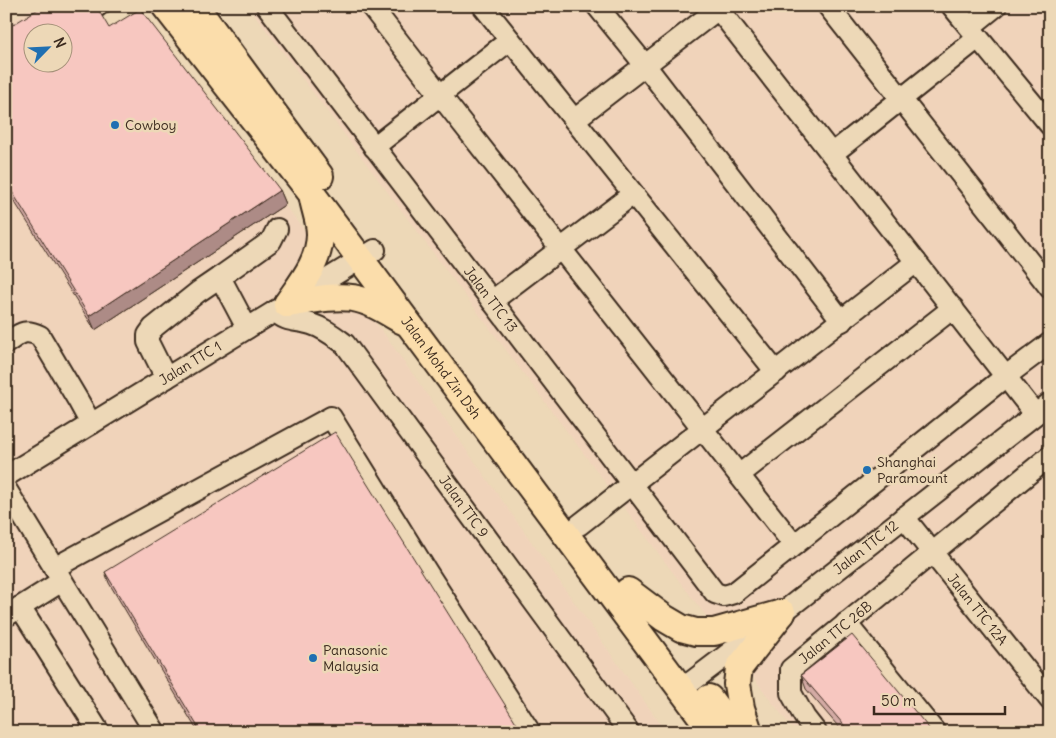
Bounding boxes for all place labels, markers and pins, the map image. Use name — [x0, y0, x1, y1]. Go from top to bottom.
place label: Cowboy — [125, 116, 177, 134]
marker: Cowboy — [109, 119, 121, 131]
place label: Shanghai Paramount — [877, 453, 948, 487]
marker: Shanghai Paramount — [861, 464, 873, 476]
place label: Panasonic Malaysia — [323, 641, 388, 675]
marker: Panasonic Malaysia — [307, 652, 319, 664]

